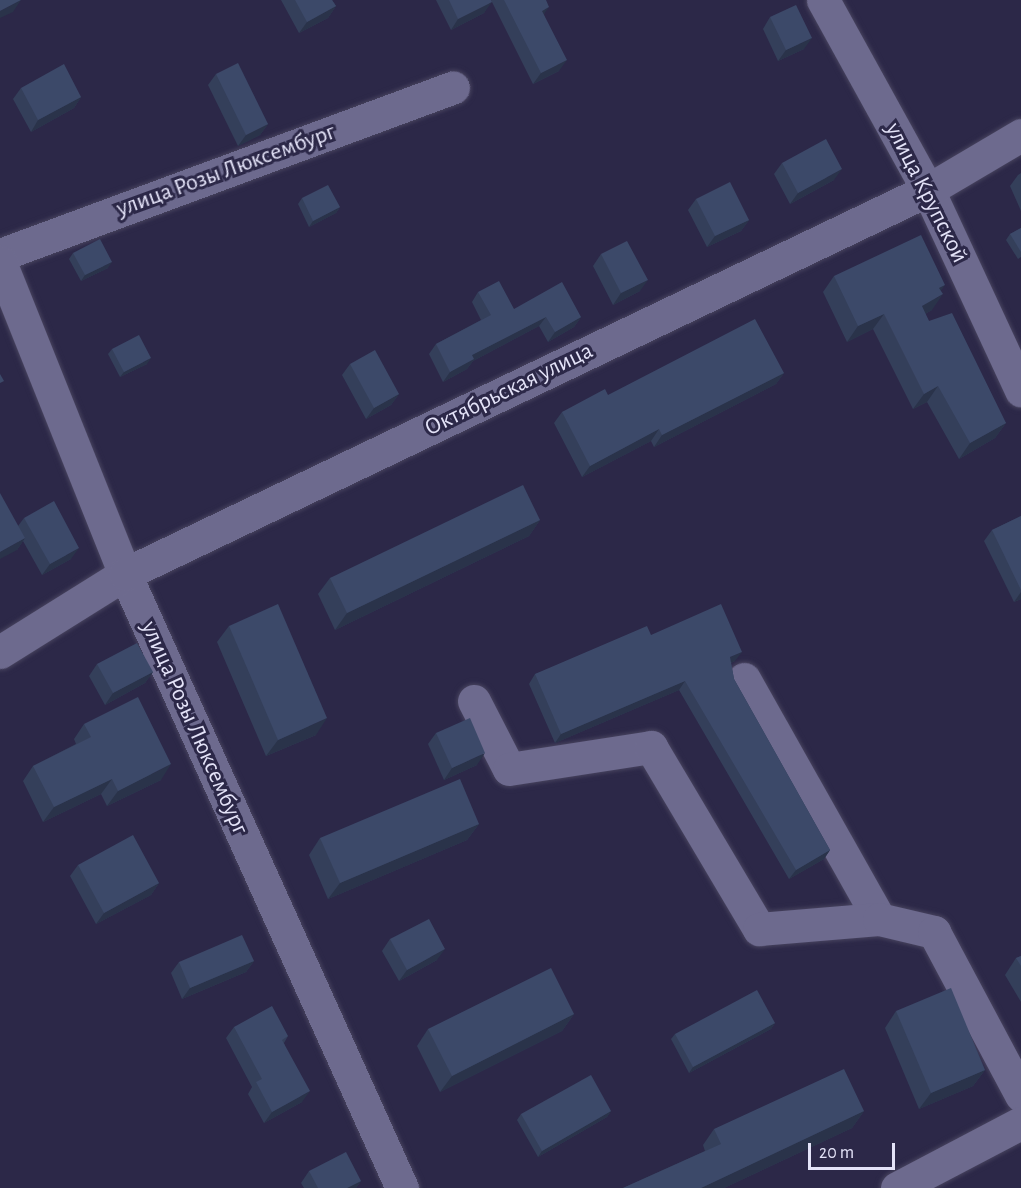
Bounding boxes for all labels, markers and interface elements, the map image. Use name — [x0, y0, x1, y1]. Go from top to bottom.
street label: улица Розы Люксембург — [113, 118, 339, 224]
street label: улица Крупской — [878, 118, 974, 268]
street label: Октябрьская улица — [420, 337, 598, 443]
street label: улица Розы Люксембург — [134, 617, 254, 839]
scale bar — [811, 1131, 898, 1169]
text: 20 m — [819, 1144, 854, 1162]

